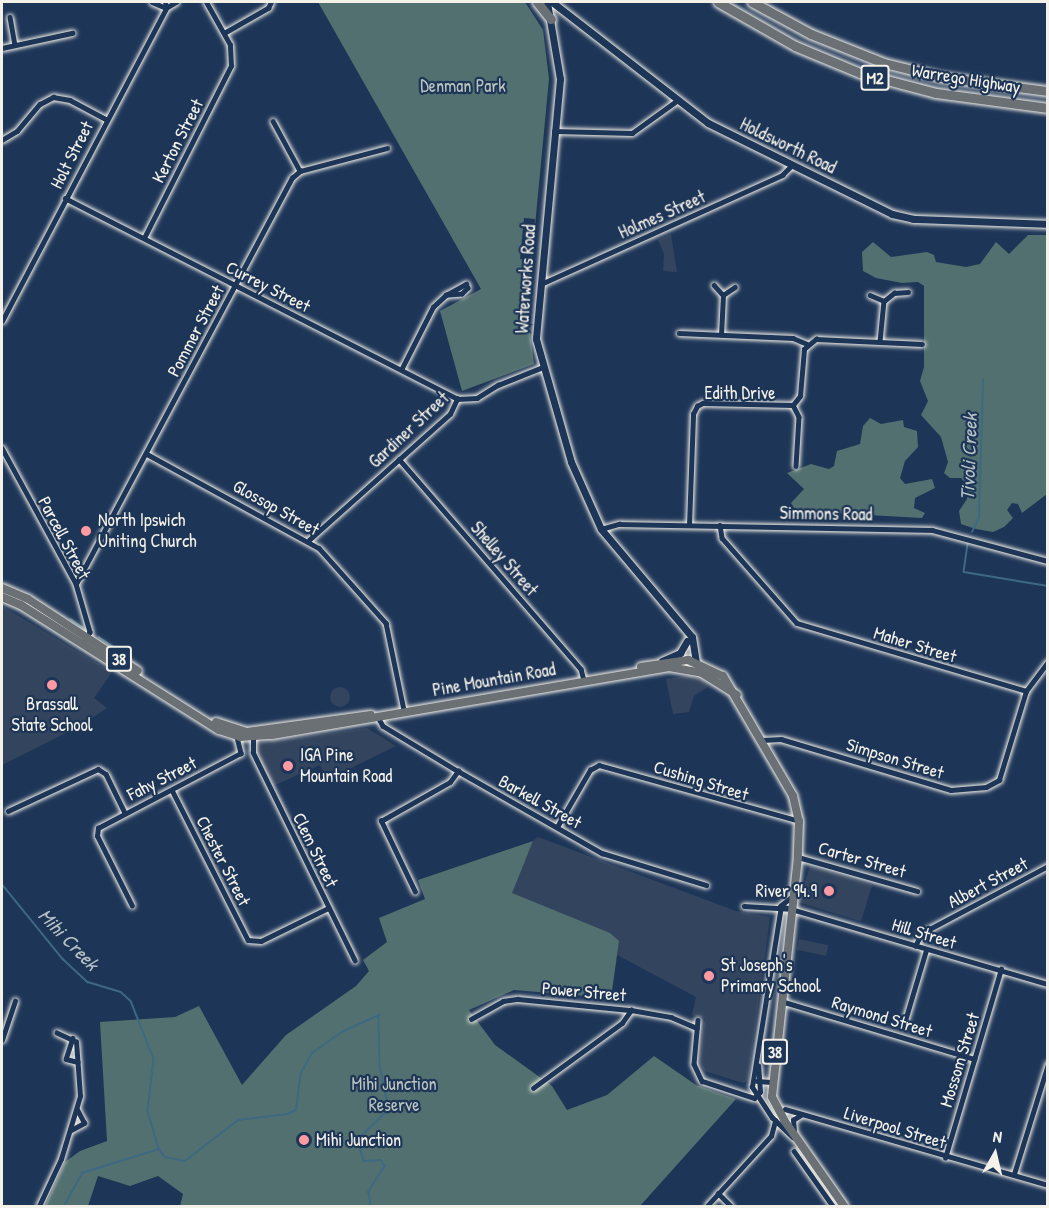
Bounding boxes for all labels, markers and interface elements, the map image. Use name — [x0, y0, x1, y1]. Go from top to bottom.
street label: Warrego Highway — [910, 60, 1022, 98]
road number: M2 — [860, 65, 890, 91]
park label: Denman Park — [420, 75, 506, 97]
street label: Kerton Street — [148, 95, 208, 187]
street label: Holdsworth Road — [736, 113, 840, 179]
street label: Holt Street — [46, 118, 98, 192]
street label: Holmes Street — [615, 186, 709, 244]
street label: Waterworks Road — [511, 224, 541, 334]
street label: Currey Street — [222, 257, 314, 317]
street label: Pommer Street — [163, 282, 229, 380]
street label: Edith Drive — [705, 382, 775, 404]
street label: Gardiner Street — [364, 387, 454, 473]
water label: Tivoli Creek — [954, 413, 982, 501]
street label: Glossop Street — [229, 475, 323, 541]
street label: Parcell Street — [33, 493, 95, 583]
street label: Simmons Road — [779, 502, 873, 526]
place label: North Ipswich Uniting Church — [98, 510, 197, 552]
street label: Shelley Street — [466, 517, 542, 601]
marker: North Ipswich Uniting Church — [79, 524, 93, 538]
street label: Maher Street — [871, 622, 959, 668]
road number: 38 — [106, 646, 132, 672]
street label: Pine Mountain Road — [431, 659, 557, 701]
marker: Brassall State School — [45, 678, 59, 692]
place label: Brassall State School — [11, 694, 93, 736]
street label: Simpson Street — [844, 734, 946, 784]
place label: IGA Pine Mountain Road — [300, 745, 392, 788]
street label: Fahy Street — [124, 752, 200, 806]
street label: Cushing Street — [651, 756, 751, 806]
marker: IGA Pine Mountain Road — [281, 759, 295, 773]
street label: Barkell Street — [495, 770, 585, 834]
street label: Clem Street — [288, 809, 342, 891]
street label: Chester Street — [191, 813, 255, 909]
street label: Carter Street — [816, 837, 908, 883]
street label: Albert Street — [944, 853, 1032, 913]
place label: River 94.9 — [756, 880, 817, 902]
marker: River 94.9 — [822, 884, 836, 898]
water label: Mihi Creek — [34, 903, 104, 975]
street label: Hill Street — [889, 914, 959, 954]
place label: St Joseph's Primary School — [721, 955, 821, 998]
marker: St Joseph's Primary School — [702, 969, 716, 983]
street label: Power Street — [541, 978, 627, 1006]
street label: Raymond Street — [829, 992, 935, 1042]
street label: Mossom Street — [935, 1010, 985, 1110]
road number: 38 — [762, 1039, 788, 1065]
park label: Mihi Junction Reserve — [351, 1074, 437, 1116]
street label: Liverpool Street — [842, 1102, 948, 1154]
north arrow — [965, 1124, 1025, 1184]
text: N — [992, 1125, 1003, 1148]
place label: Mihi Junction — [316, 1129, 401, 1151]
marker: Mihi Junction — [297, 1133, 311, 1147]

